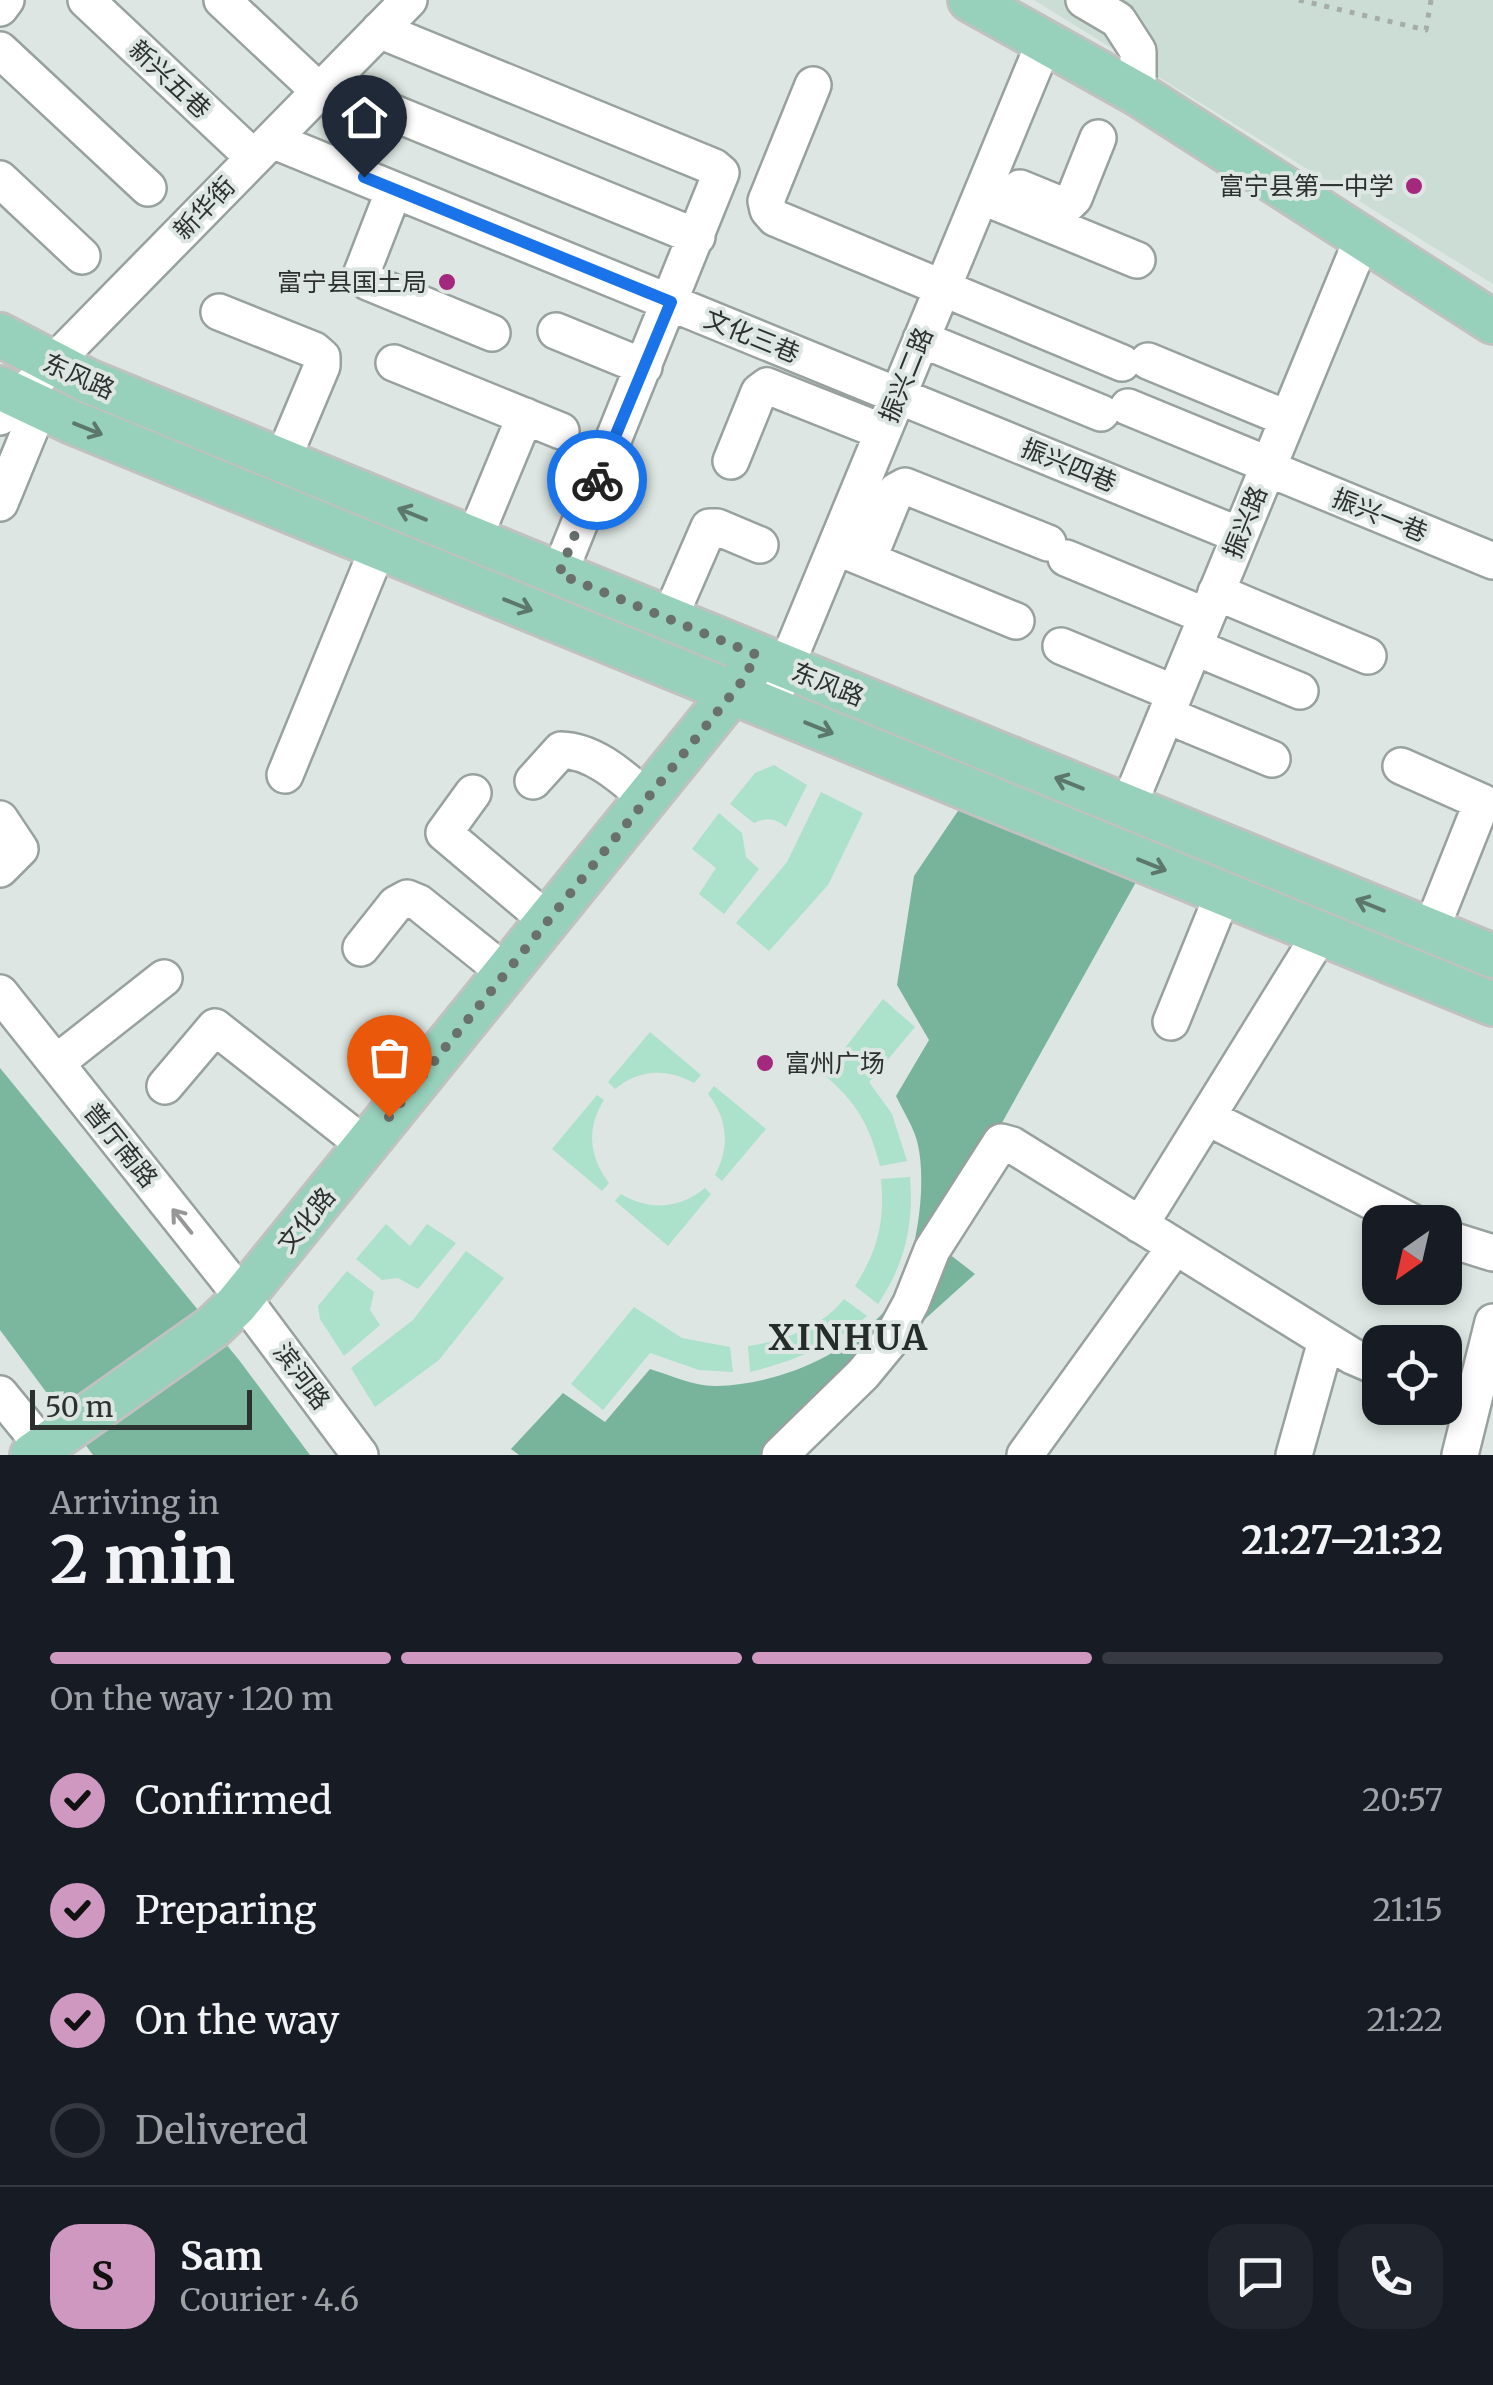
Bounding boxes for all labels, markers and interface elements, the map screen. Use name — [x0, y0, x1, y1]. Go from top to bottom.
street label: 新兴五巷 — [123, 33, 217, 125]
pin — [322, 75, 407, 178]
icon: home — [337, 90, 392, 145]
street label: 新华街 — [166, 170, 242, 246]
place label: 富宁县第一中学 — [1219, 170, 1394, 202]
marker: 富宁县第一中学 — [1403, 175, 1425, 197]
place label: 富宁县国土局 — [277, 266, 427, 298]
marker: 富宁县国土局 — [436, 271, 458, 293]
street label: 文化三巷 — [700, 302, 804, 370]
street label: 振兴二路 — [872, 323, 940, 427]
street label: 东风路 — [38, 346, 120, 406]
one-way arrow — [72, 422, 103, 440]
courier — [547, 430, 647, 530]
street label: 振兴四巷 — [1017, 431, 1121, 499]
icon: bike — [570, 453, 625, 508]
street label: 振兴路 — [1216, 481, 1274, 563]
street label: 振兴一巷 — [1328, 481, 1432, 549]
one-way arrow — [397, 504, 428, 522]
one-way arrow — [503, 598, 533, 616]
street label: 东风路 — [787, 655, 869, 713]
one-way arrow — [804, 721, 834, 739]
one-way arrow — [1055, 772, 1085, 790]
one-way arrow — [1137, 857, 1167, 875]
one-way arrow — [1356, 895, 1386, 913]
pin — [347, 1015, 432, 1118]
icon: bag — [362, 1030, 417, 1085]
place label: 富州广场 — [785, 1047, 885, 1079]
marker: 富州广场 — [754, 1052, 776, 1074]
street label: 普厅南路 — [77, 1096, 165, 1194]
street label: 文化路 — [270, 1181, 342, 1259]
north arrow — [1362, 1205, 1462, 1305]
map controls — [1362, 1205, 1462, 1425]
one-way arrow — [171, 1209, 193, 1235]
district label: XINHUA — [769, 1316, 929, 1360]
button: locate — [1362, 1325, 1462, 1425]
street label: 滨河路 — [267, 1336, 337, 1416]
scale bar — [30, 1385, 252, 1430]
text: 50 m — [45, 1389, 113, 1425]
text: Arriving in — [50, 1483, 219, 1523]
text: 21:27–21:32 — [1241, 1517, 1443, 1564]
text: 2 min — [50, 1519, 235, 1601]
text: On the way · 120 m — [50, 1679, 333, 1719]
icon: check — [50, 1773, 105, 1828]
text: Confirmed — [135, 1777, 332, 1824]
text: 20:57 — [1362, 1780, 1443, 1820]
icon: check — [50, 1883, 105, 1938]
text: Preparing — [135, 1887, 317, 1934]
text: 21:15 — [1373, 1890, 1443, 1930]
icon: check — [50, 1993, 105, 2048]
text: On the way — [135, 1997, 339, 2044]
text: 21:22 — [1366, 2000, 1443, 2040]
text: Delivered — [135, 2107, 308, 2154]
button: chat — [1208, 2224, 1313, 2329]
button: phone — [1338, 2224, 1443, 2329]
text: Sam — [180, 2233, 263, 2280]
text: S — [91, 2253, 114, 2300]
text: Courier · 4.6 — [180, 2280, 359, 2320]

